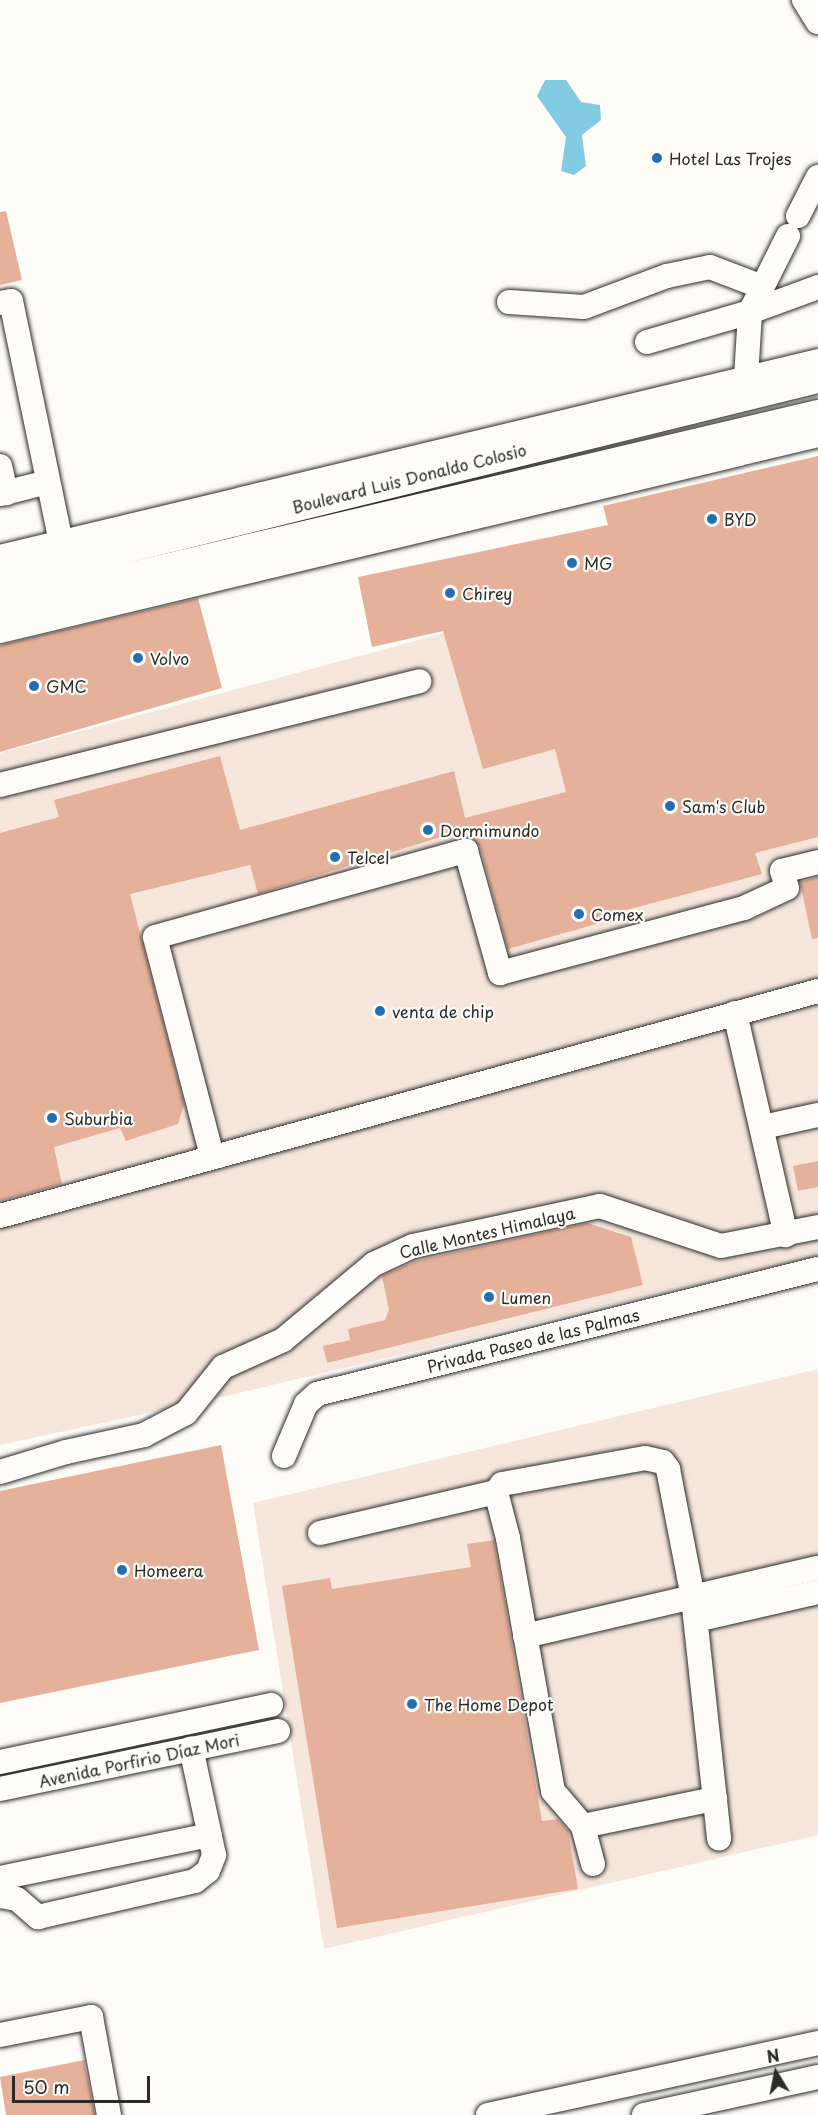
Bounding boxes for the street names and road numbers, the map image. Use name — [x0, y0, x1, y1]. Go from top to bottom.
street label: Boulevard Luis Donaldo Colosio — [289, 439, 529, 517]
street label: Calle Montes Himalaya — [397, 1202, 577, 1262]
street label: Privada Paseo de las Palmas — [425, 1304, 641, 1376]
street label: Avenida Porfirio Díaz Mori — [37, 1729, 241, 1791]

